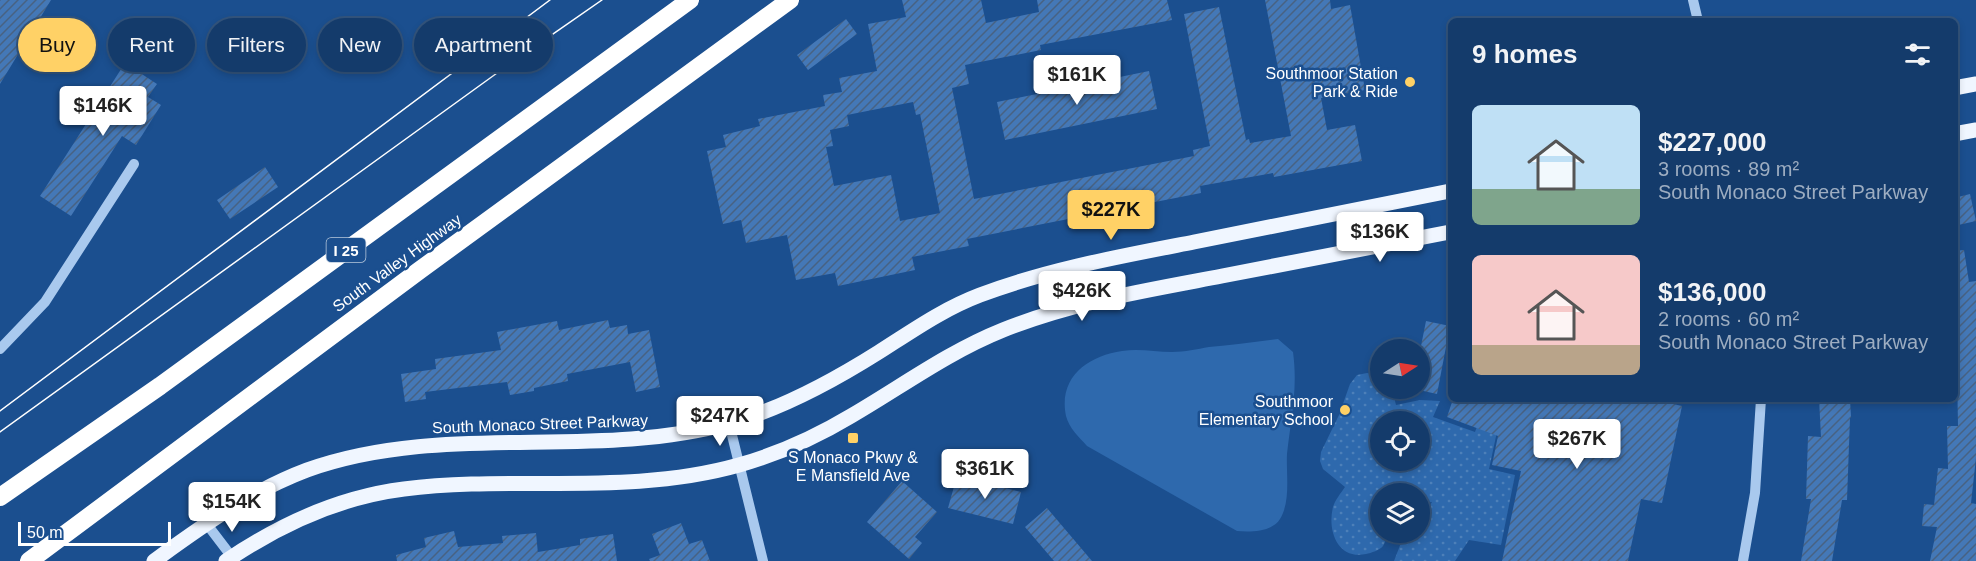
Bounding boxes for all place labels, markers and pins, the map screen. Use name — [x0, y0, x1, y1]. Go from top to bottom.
pin: $161K — [1035, 55, 1119, 106]
place label: Southmoor Station Park & Ride — [1265, 65, 1398, 100]
marker: Southmoor Station Park & Ride — [1403, 75, 1417, 89]
pin: $146K — [61, 86, 145, 137]
pin: $227K — [1069, 190, 1153, 241]
pin: $136K — [1338, 212, 1422, 263]
pin: $426K — [1040, 271, 1124, 322]
place label: Southmoor Elementary School — [1199, 393, 1334, 428]
pin: $247K — [678, 396, 762, 447]
marker: Southmoor Elementary School — [1338, 403, 1352, 417]
pin: $267K — [1535, 419, 1619, 470]
marker: S Monaco Pkwy & E Mansfield Ave — [846, 431, 860, 445]
place label: S Monaco Pkwy & E Mansfield Ave — [788, 449, 918, 484]
pin: $361K — [943, 449, 1027, 500]
pin: $154K — [190, 482, 274, 533]

